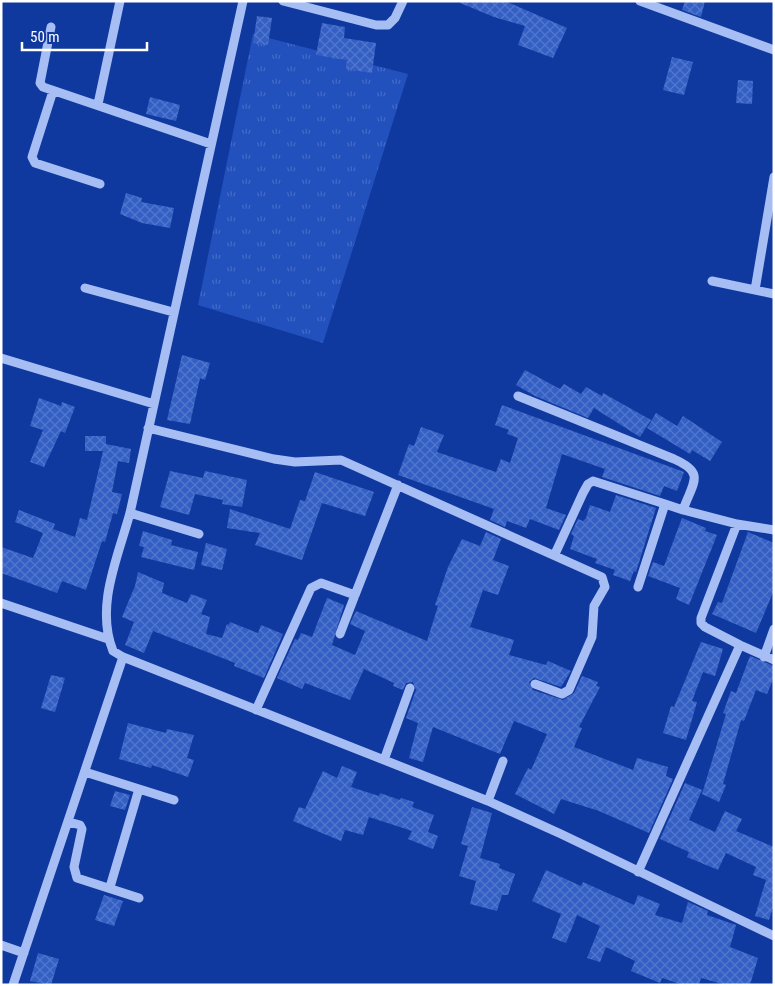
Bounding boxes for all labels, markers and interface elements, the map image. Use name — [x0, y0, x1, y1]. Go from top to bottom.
scale bar — [22, 20, 148, 52]
text: 50 m — [30, 28, 60, 46]

